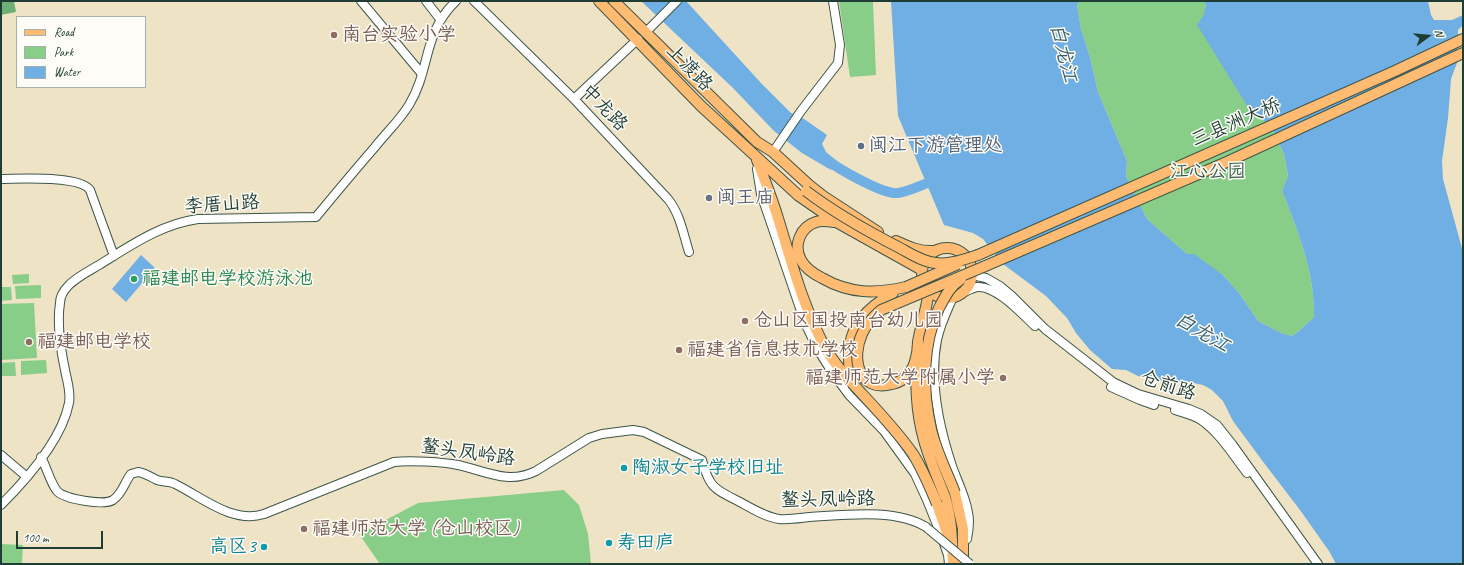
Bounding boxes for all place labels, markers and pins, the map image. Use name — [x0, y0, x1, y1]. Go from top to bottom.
place label: 南台实验小学 — [342, 24, 456, 46]
marker: 南台实验小学 — [329, 30, 339, 40]
place label: 闽江下游管理处 — [869, 135, 1002, 157]
marker: 闽江下游管理处 — [856, 141, 866, 151]
place label: 闽王庙 — [717, 187, 774, 209]
marker: 闽王庙 — [704, 193, 714, 203]
place label: 福建邮电学校游泳池 — [142, 268, 313, 290]
marker: 福建邮电学校游泳池 — [129, 274, 139, 284]
place label: 仓山区国投南台幼儿园 — [753, 310, 943, 332]
marker: 仓山区国投南台幼儿园 — [740, 316, 750, 326]
place label: 福建邮电学校 — [37, 331, 151, 353]
marker: 福建邮电学校 — [24, 337, 34, 347]
place label: 福建省信息技术学校 — [687, 339, 858, 361]
marker: 福建省信息技术学校 — [674, 345, 684, 355]
place label: 福建师范大学附属小学 — [805, 367, 995, 389]
marker: 福建师范大学附属小学 — [998, 373, 1008, 383]
place label: 陶淑女子学校旧址 — [632, 457, 784, 479]
marker: 陶淑女子学校旧址 — [619, 463, 629, 473]
place label: 福建师范大学 (仓山校区) — [312, 518, 519, 540]
marker: 福建师范大学 (仓山校区) — [299, 524, 309, 534]
place label: 寿田庐 — [617, 532, 674, 554]
place label: 高区3 — [209, 536, 256, 558]
marker: 寿田庐 — [604, 538, 614, 548]
marker: 高区3 — [259, 542, 269, 552]

